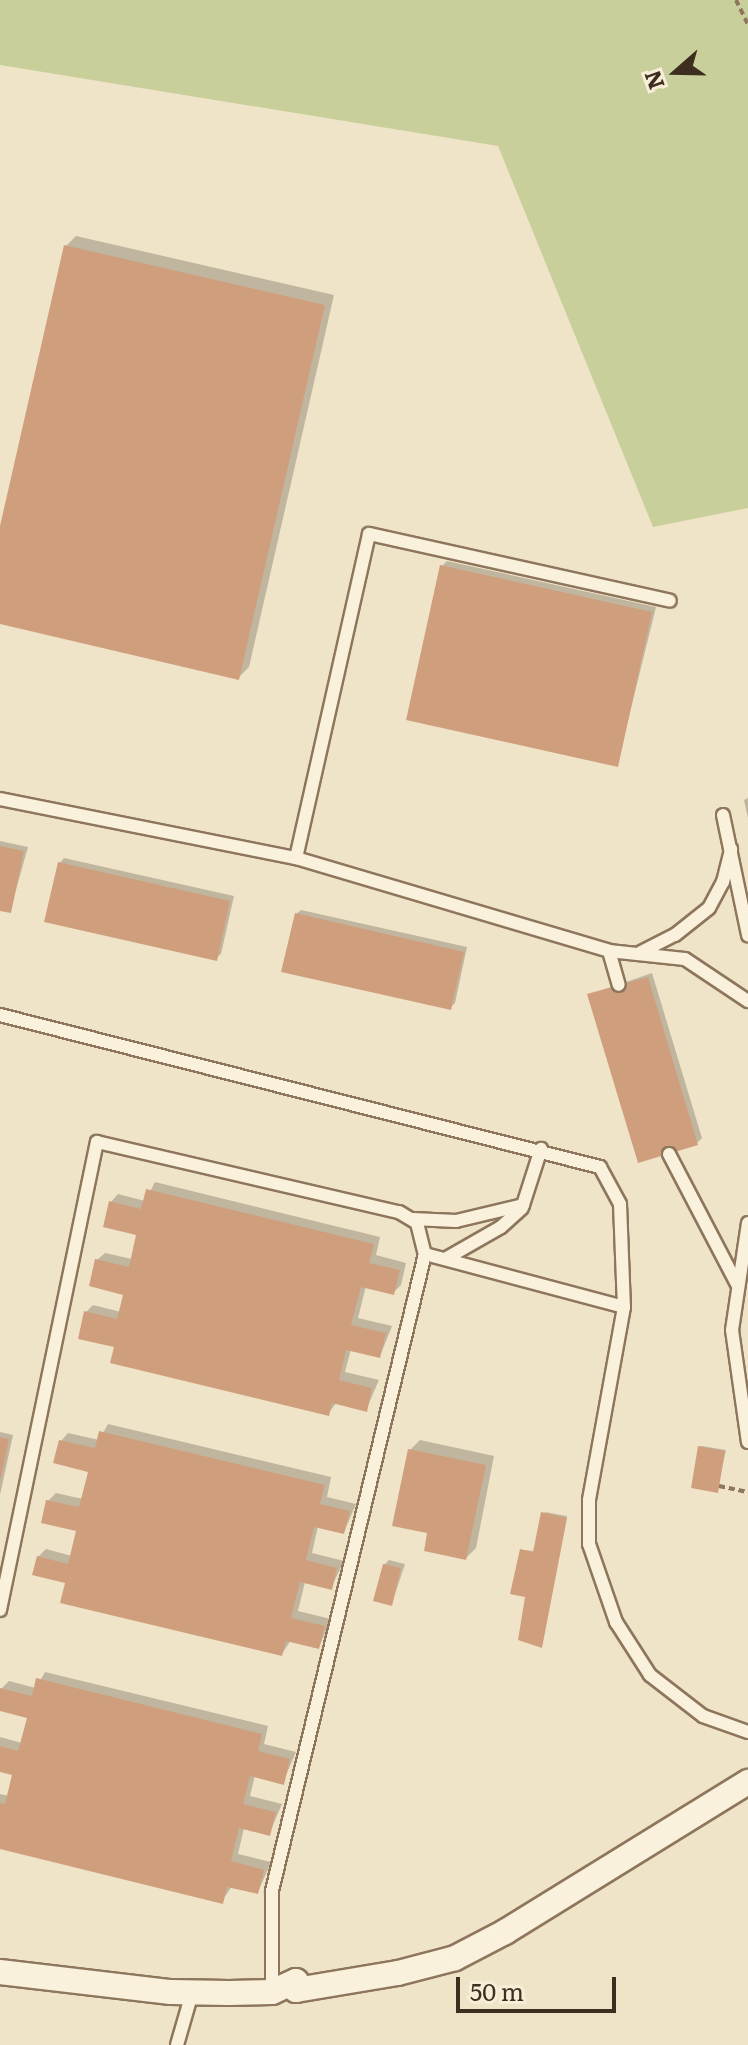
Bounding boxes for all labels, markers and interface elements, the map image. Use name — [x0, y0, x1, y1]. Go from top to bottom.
north arrow — [636, 32, 716, 112]
text: N — [634, 66, 672, 95]
scale bar — [460, 1961, 620, 2011]
text: 50 m — [470, 1973, 524, 2008]

